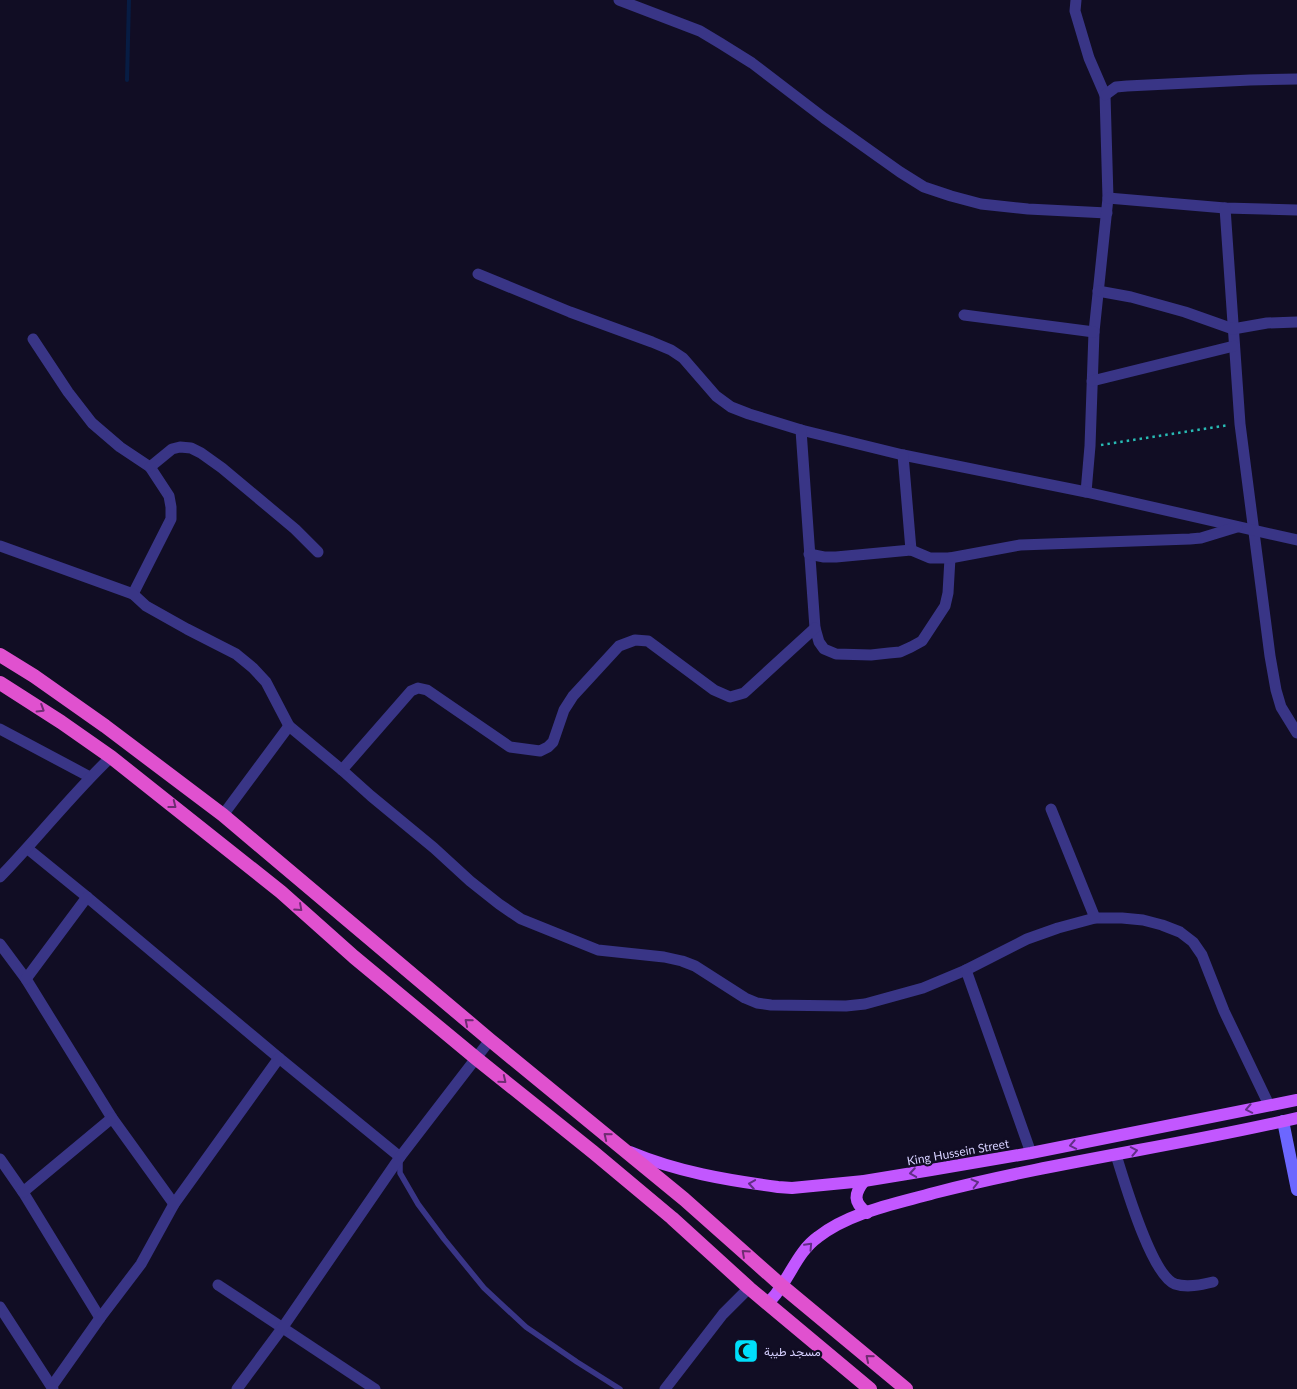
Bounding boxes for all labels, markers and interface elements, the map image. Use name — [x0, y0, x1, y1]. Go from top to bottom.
one-way arrow — [36, 703, 45, 713]
one-way arrow — [167, 799, 176, 807]
one-way arrow — [293, 902, 302, 911]
one-way arrow — [465, 1019, 474, 1028]
one-way arrow — [497, 1074, 506, 1082]
one-way arrow — [1245, 1103, 1254, 1114]
one-way arrow — [604, 1133, 613, 1142]
street label: King Hussein Street — [906, 1136, 1011, 1168]
one-way arrow — [1068, 1139, 1077, 1149]
one-way arrow — [1130, 1146, 1139, 1156]
one-way arrow — [908, 1168, 917, 1178]
one-way arrow — [971, 1178, 980, 1189]
one-way arrow — [747, 1179, 756, 1189]
one-way arrow — [803, 1242, 812, 1251]
one-way arrow — [741, 1250, 750, 1259]
mosque icon: مسجد طيبة — [733, 1338, 759, 1364]
place label: مسجد طيبة — [764, 1344, 821, 1359]
one-way arrow — [866, 1355, 875, 1363]

